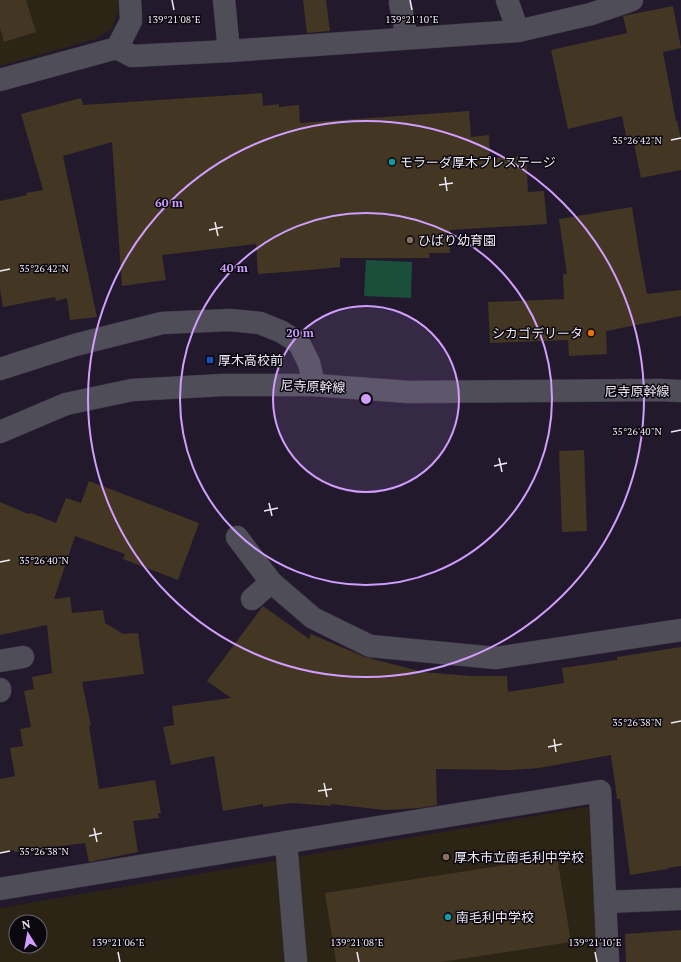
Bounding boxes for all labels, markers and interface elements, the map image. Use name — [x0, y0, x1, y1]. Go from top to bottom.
text: 139°21'08"E — [147, 13, 201, 26]
text: 139°21'10"E — [385, 13, 439, 26]
text: 35°26'42"N — [612, 134, 662, 147]
place label: モラーダ厚木プレステージ — [400, 153, 556, 171]
marker: モラーダ厚木プレステージ — [387, 157, 397, 167]
text: 60 m — [155, 195, 183, 210]
place label: ひばり幼育園 — [418, 231, 496, 249]
marker: ひばり幼育園 — [405, 235, 415, 245]
text: 40 m — [220, 260, 248, 275]
text: 35°26'42"N — [19, 262, 69, 275]
place label: シカゴデリータ — [492, 324, 583, 342]
text: 20 m — [286, 325, 314, 340]
marker: シカゴデリータ — [586, 328, 596, 338]
place label: 厚木高校前 — [218, 351, 283, 369]
marker: 厚木高校前 — [205, 355, 215, 365]
street label: 尼寺原幹線 — [280, 376, 346, 396]
street label: 尼寺原幹線 — [604, 382, 670, 400]
centre of rings — [359, 392, 373, 406]
text: 35°26'40"N — [612, 425, 662, 438]
text: 35°26'40"N — [19, 554, 69, 567]
text: 35°26'38"N — [612, 716, 662, 729]
text: 35°26'38"N — [19, 845, 69, 858]
place label: 厚木市立南毛利中学校 — [454, 848, 584, 866]
marker: 厚木市立南毛利中学校 — [441, 852, 451, 862]
place label: 南毛利中学校 — [456, 908, 534, 926]
marker: 南毛利中学校 — [443, 912, 453, 922]
north arrow — [8, 914, 48, 954]
text: N — [21, 916, 32, 932]
text: 139°21'06"E — [91, 936, 145, 949]
text: 139°21'08"E — [330, 936, 384, 949]
text: 139°21'10"E — [568, 936, 622, 949]

